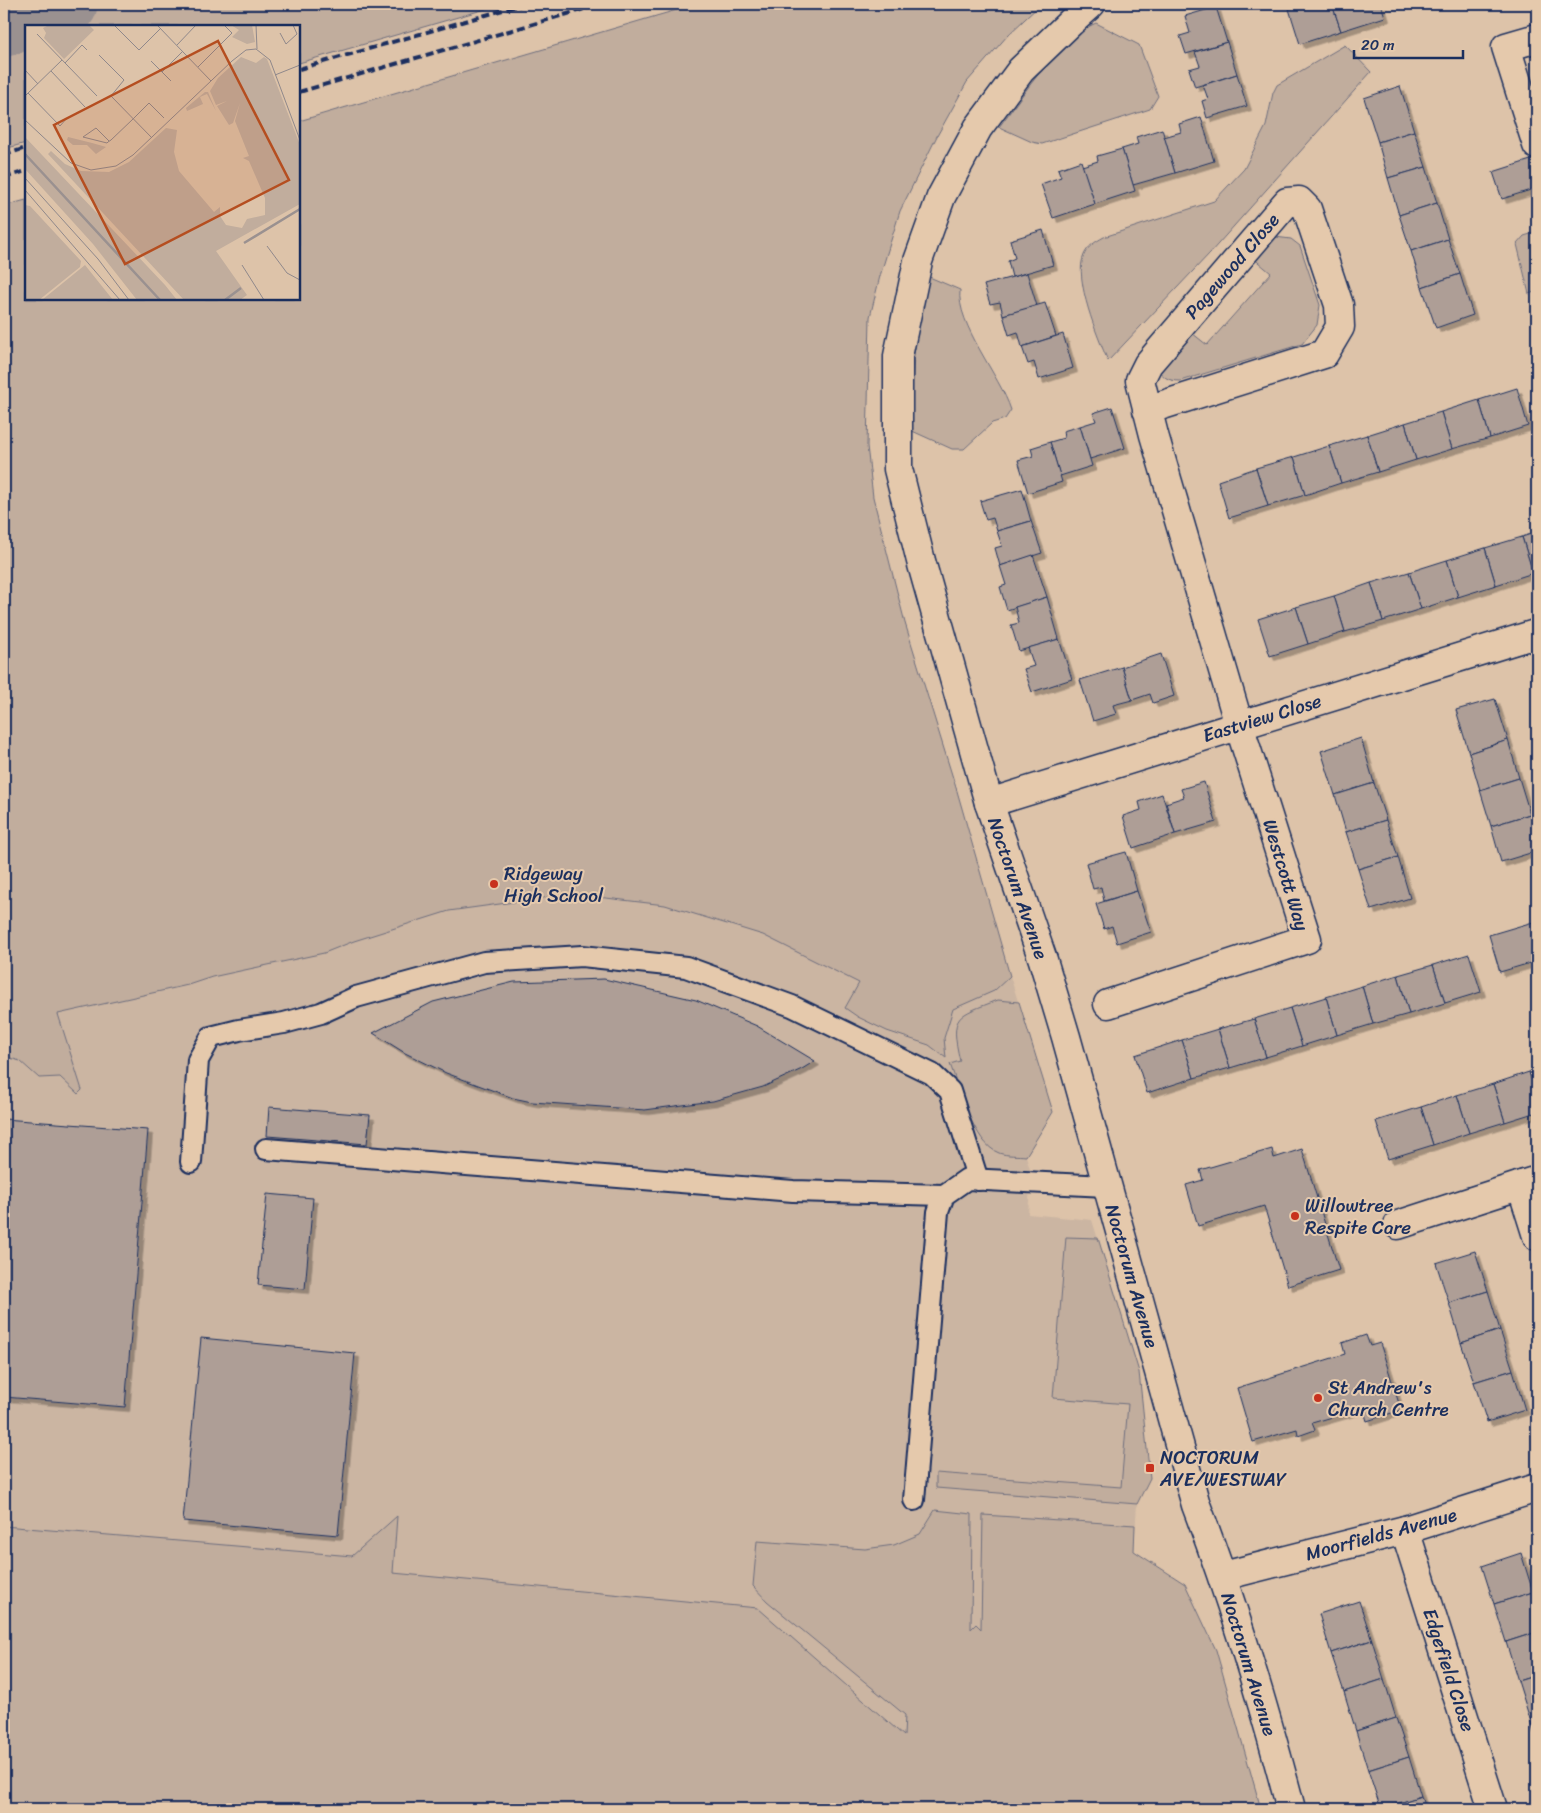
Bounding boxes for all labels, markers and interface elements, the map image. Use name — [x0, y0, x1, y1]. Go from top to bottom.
inset map — [25, 25, 300, 300]
scale bar — [1354, 28, 1462, 60]
text: 20 m — [1361, 32, 1395, 58]
street label: Pagewood Close — [1176, 205, 1288, 327]
street label: Eastview Close — [1198, 684, 1326, 752]
street label: Noctorum Avenue — [978, 812, 1058, 964]
street label: Westcott Way — [1253, 815, 1319, 935]
place label: Ridgeway High School — [504, 857, 604, 912]
marker: Ridgeway High School — [488, 878, 500, 890]
place label: Willowtree Respite Care — [1305, 1189, 1411, 1244]
street label: Noctorum Avenue — [1096, 1200, 1168, 1352]
marker: Willowtree Respite Care — [1289, 1210, 1301, 1222]
place label: St Andrew's Church Centre — [1328, 1371, 1449, 1426]
marker: St Andrew's Church Centre — [1312, 1392, 1324, 1404]
place label: NOCTORUM AVE/WESTWAY — [1159, 1441, 1288, 1496]
marker: NOCTORUM AVE/WESTWAY — [1144, 1462, 1156, 1474]
street label: Moorfields Avenue — [1302, 1498, 1460, 1570]
street label: Noctorum Avenue — [1212, 1588, 1286, 1740]
street label: Edgefield Close — [1413, 1604, 1485, 1736]

